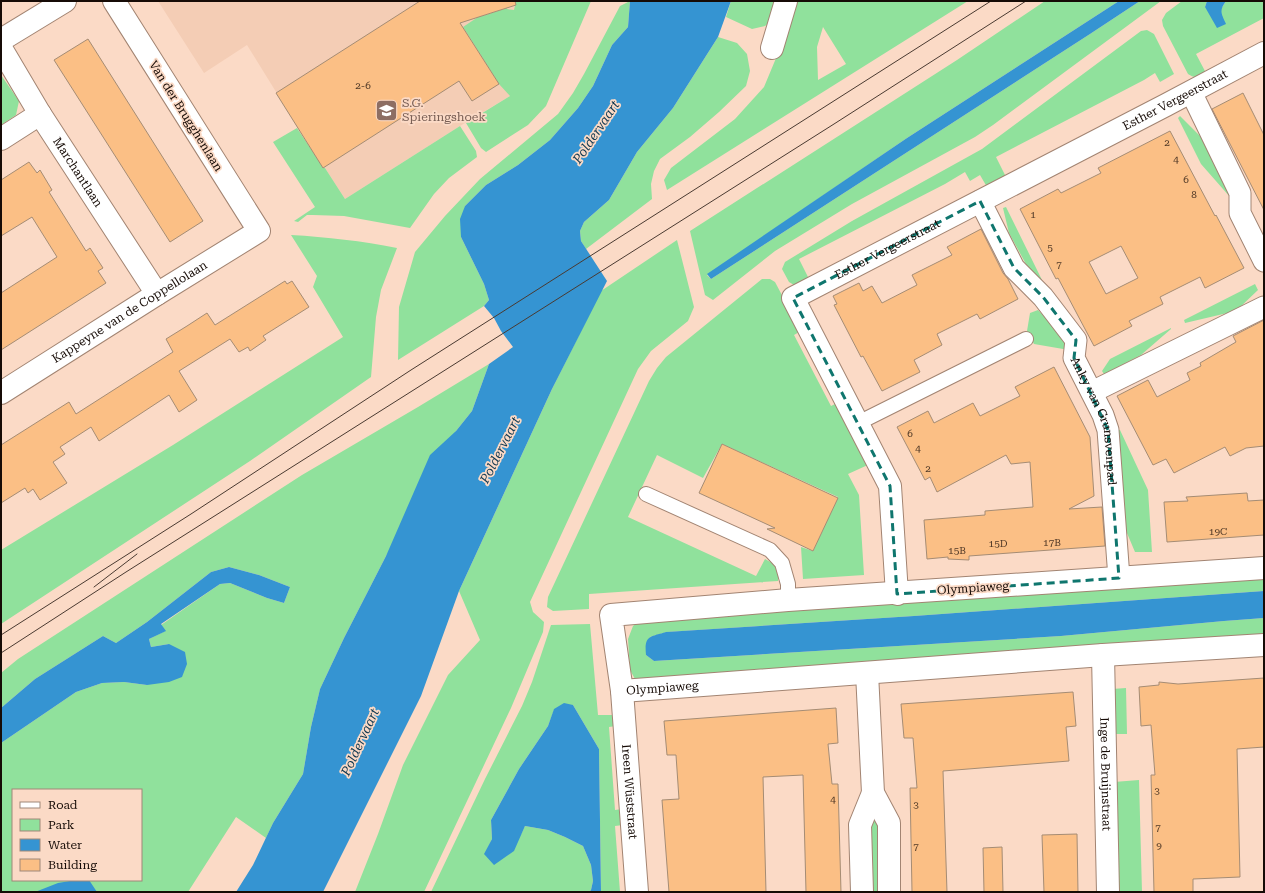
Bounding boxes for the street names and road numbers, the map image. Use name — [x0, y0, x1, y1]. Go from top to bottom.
street label: Van der Brugghenlaan — [146, 58, 226, 174]
street label: Esther Vergeerstraat — [1120, 66, 1230, 133]
street label: Marchantlaan — [50, 135, 106, 210]
street label: Esther Vergeerstraat — [832, 216, 943, 282]
street label: Kappeyne van de Coppellolaan — [49, 258, 210, 366]
street label: Anky van Grunsvenpad — [1068, 355, 1119, 486]
street label: Olympiaweg — [936, 578, 1010, 598]
street label: Olympiaweg — [626, 678, 699, 698]
street label: Inge de Bruijnstraat — [1097, 717, 1114, 831]
street label: Ireen Wüststraat — [619, 744, 640, 840]

